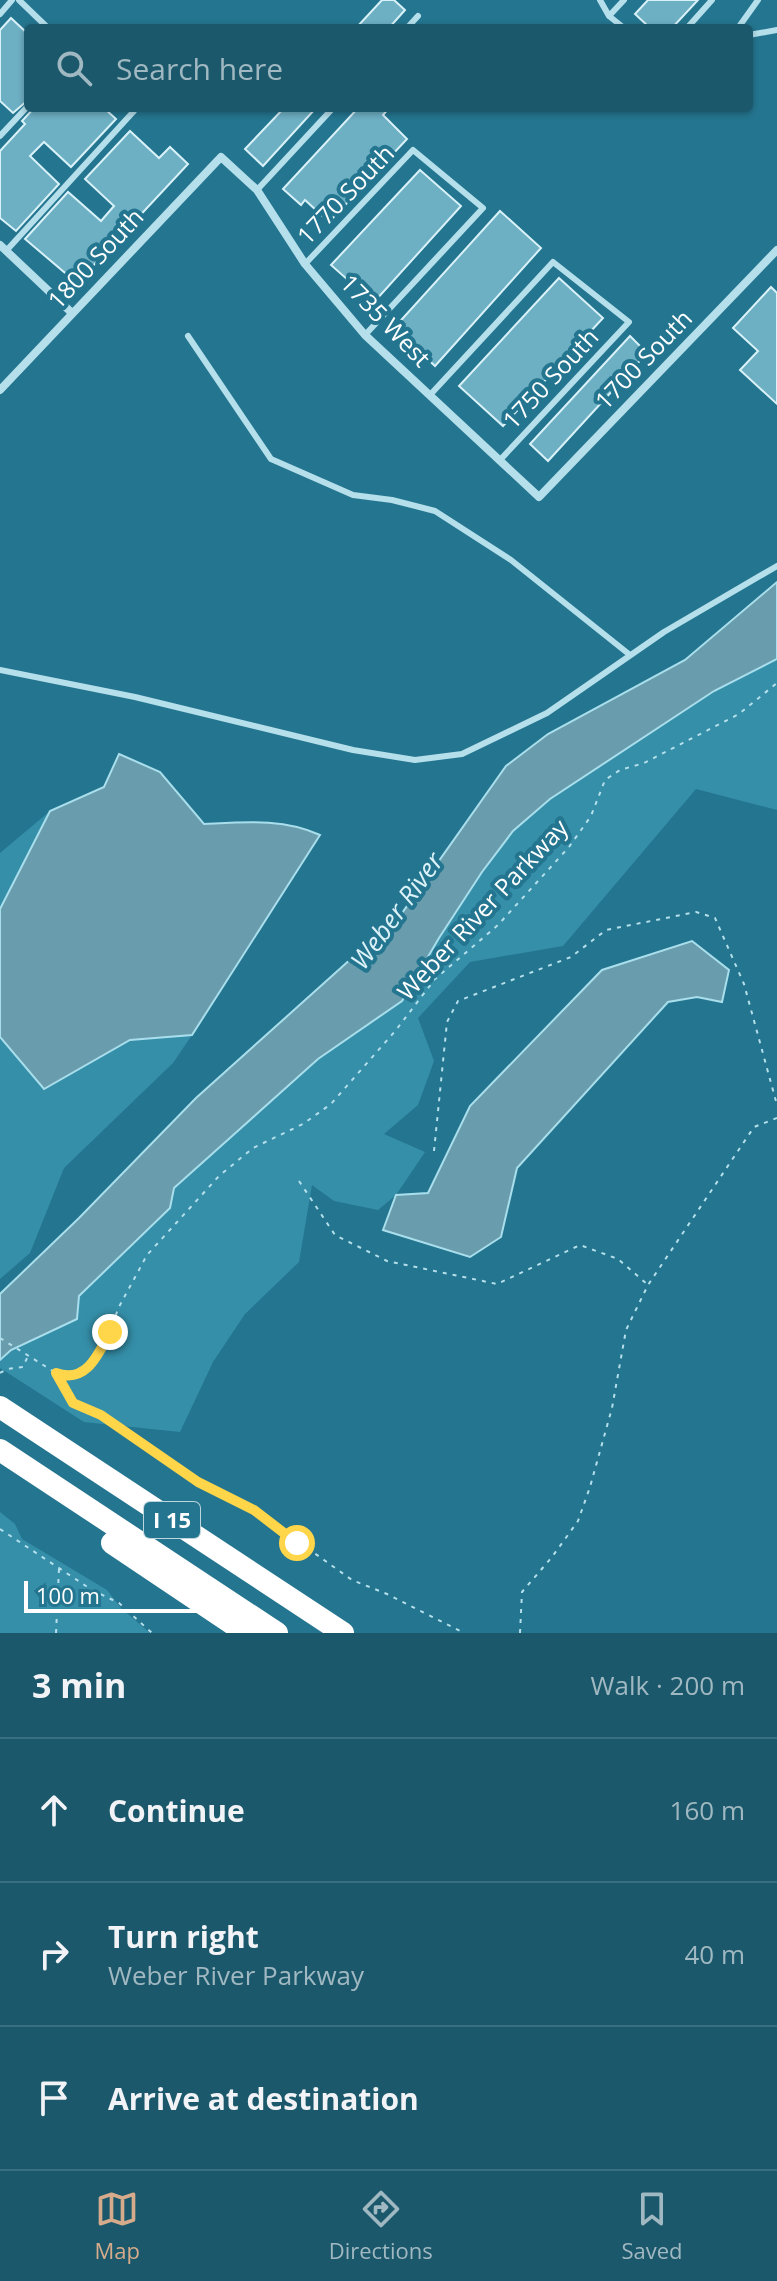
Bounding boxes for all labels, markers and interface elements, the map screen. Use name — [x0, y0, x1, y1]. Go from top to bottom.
search box — [24, 24, 753, 112]
icon: search — [52, 46, 96, 90]
text: Search here — [116, 48, 283, 89]
street label: 1770 South — [289, 137, 401, 251]
street label: 1800 South — [40, 200, 150, 316]
street label: 1735 West — [334, 266, 439, 373]
street label: 1700 South — [587, 302, 699, 416]
street label: 1750 South — [495, 320, 605, 436]
street label: Weber River Parkway — [392, 814, 574, 1006]
water label: Weber River — [344, 847, 450, 975]
route end — [92, 1314, 128, 1350]
road number: I 15 — [144, 1502, 200, 1538]
route start — [279, 1525, 315, 1561]
scale bar — [24, 1577, 208, 1613]
text: 100 m — [36, 1580, 100, 1610]
text: 3 min — [32, 1662, 126, 1708]
text: Walk · 200 m — [591, 1667, 745, 1703]
icon: ahead — [32, 1788, 76, 1832]
text: Continue — [108, 1790, 245, 1831]
text: 160 m — [670, 1792, 745, 1828]
text: Turn right — [108, 1916, 259, 1957]
icon: right — [32, 1932, 76, 1976]
text: 40 m — [684, 1936, 745, 1972]
text: Weber River Parkway — [108, 1957, 364, 1993]
icon: arrive — [32, 2076, 76, 2120]
text: Arrive at destination — [108, 2078, 419, 2119]
tab: Map — [94, 2187, 140, 2265]
tab: Directions — [329, 2187, 433, 2265]
tab: Saved — [621, 2187, 683, 2265]

